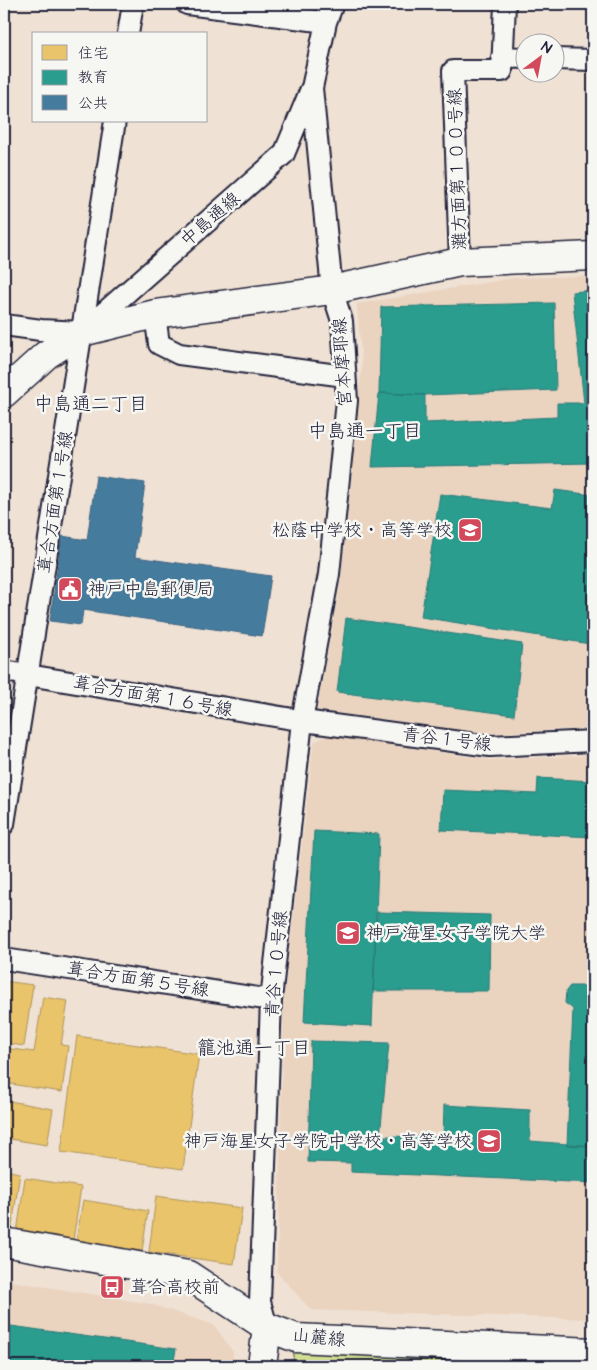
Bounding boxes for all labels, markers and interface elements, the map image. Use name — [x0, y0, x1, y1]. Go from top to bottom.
legend — [32, 32, 208, 122]
north arrow — [514, 32, 564, 82]
text: N — [537, 37, 556, 59]
text: 住宅 — [78, 43, 108, 64]
text: 教育 — [78, 67, 108, 88]
street label: 灘方面第１００号線 — [442, 88, 473, 250]
text: 公共 — [78, 93, 108, 114]
street label: 中島通線 — [175, 186, 246, 252]
street label: 宮本摩耶線 — [327, 316, 358, 408]
district label: 中島通二丁目 — [34, 391, 148, 418]
district label: 中島通一丁目 — [308, 418, 422, 445]
street label: 葺合方面第１号線 — [32, 429, 79, 575]
school or university icon: 松蔭中学校・高等学校 — [457, 517, 483, 543]
place label: 松蔭中学校・高等学校 — [272, 518, 452, 543]
public building icon: 神戸中島郵便局 — [57, 576, 83, 602]
place label: 神戸中島郵便局 — [88, 577, 214, 602]
street label: 葺合方面第１６号線 — [71, 670, 235, 723]
street label: 青谷１号線 — [401, 722, 493, 757]
street label: 青谷１０号線 — [259, 909, 294, 1019]
school or university icon: 神戸海星女子学院大学 — [335, 920, 361, 946]
place label: 神戸海星女子学院大学 — [366, 921, 546, 946]
street label: 葺合方面第５号線 — [65, 956, 211, 1003]
district label: 籠池通一丁目 — [197, 1035, 311, 1062]
school or university icon: 神戸海星女子学院中学校・高等学校 — [476, 1128, 502, 1154]
place label: 神戸海星女子学院中学校・高等学校 — [184, 1129, 472, 1154]
bus stop icon: 葺合高校前 — [99, 1274, 125, 1300]
place label: 葺合高校前 — [130, 1275, 220, 1300]
street label: 山麓線 — [291, 1322, 347, 1353]

